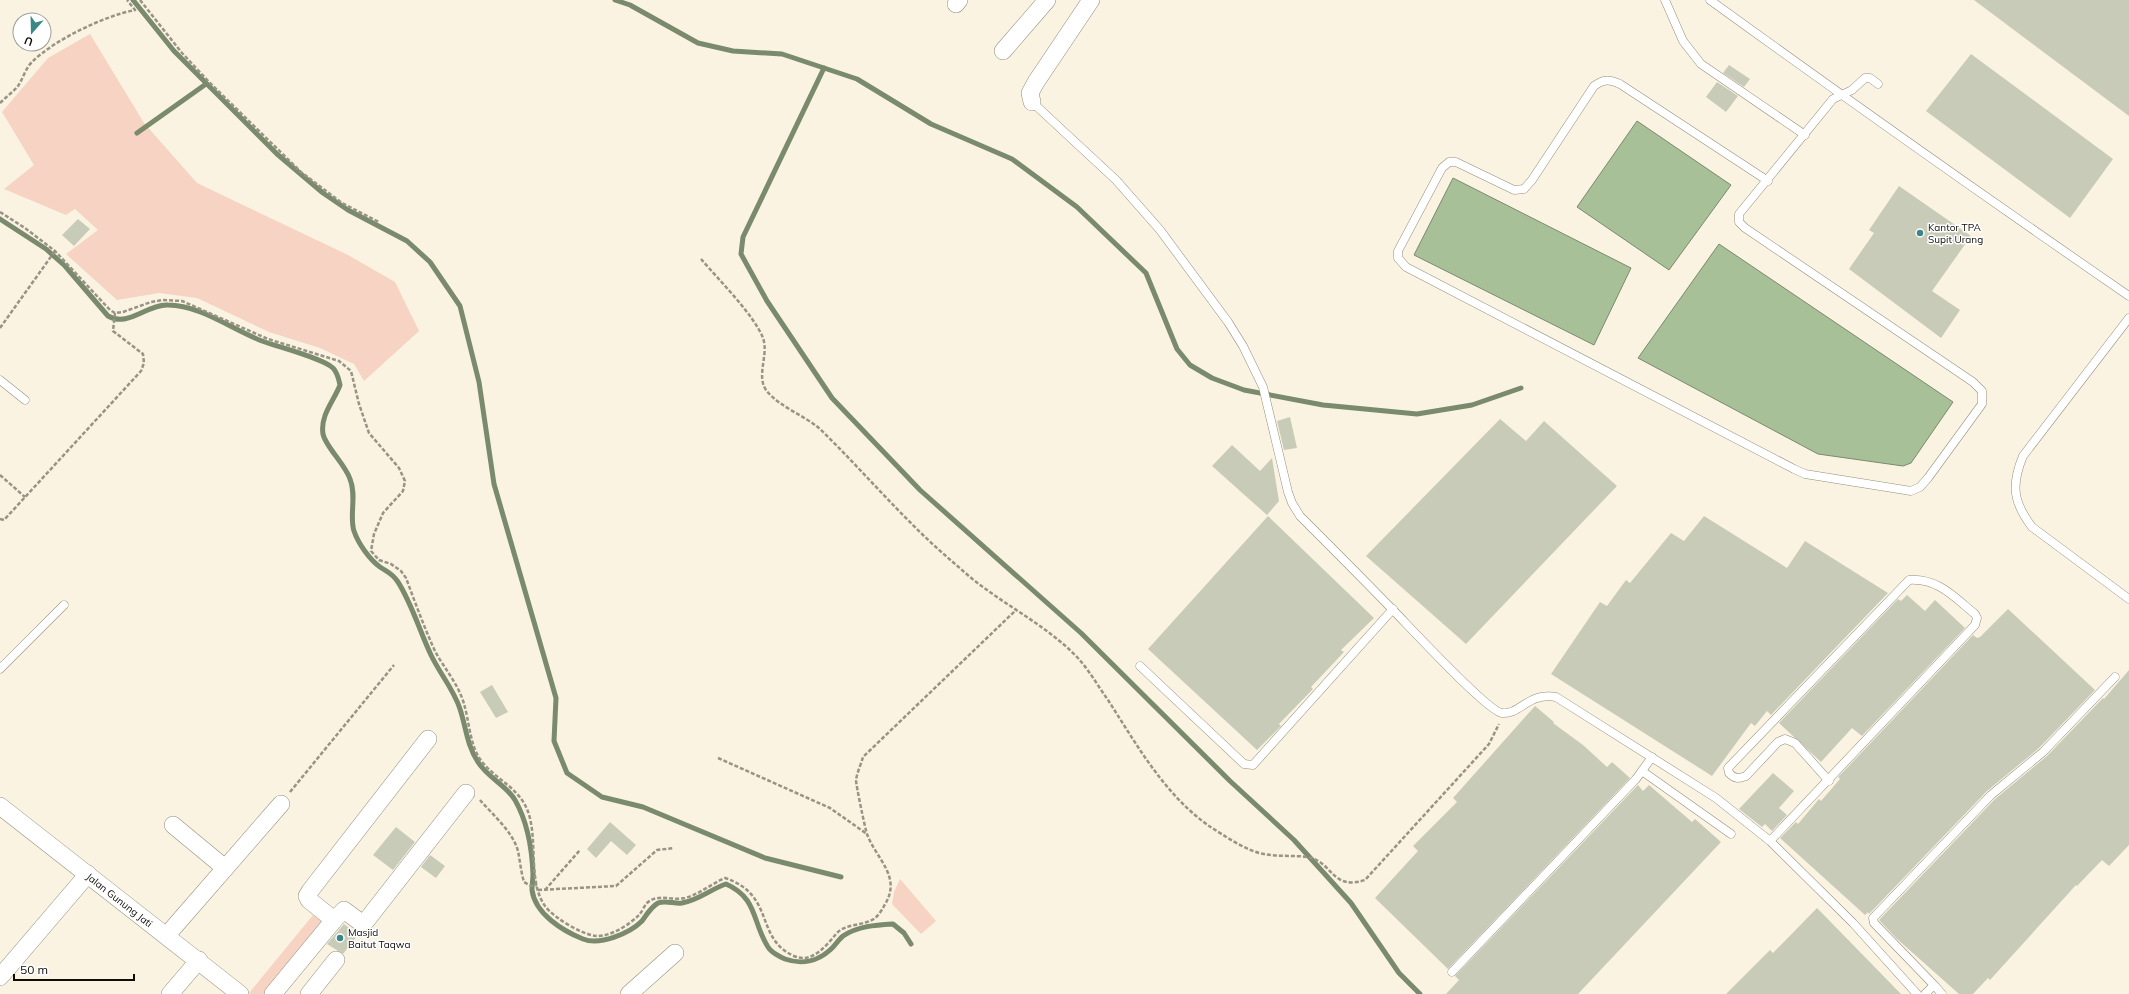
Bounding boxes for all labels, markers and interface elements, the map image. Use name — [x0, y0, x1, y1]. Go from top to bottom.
north arrow — [12, 12, 52, 52]
text: U — [22, 33, 35, 49]
place label: Kantor TPA Supit Urang — [1928, 221, 1983, 246]
marker: Kantor TPA Supit Urang — [1915, 228, 1925, 238]
street label: Jalan Gunung Jati — [84, 870, 155, 930]
place label: Masjid Baitut Taqwa — [348, 926, 410, 951]
marker: Masjid Baitut Taqwa — [335, 933, 345, 943]
scale bar — [14, 956, 134, 982]
text: 50 m — [20, 962, 48, 977]

